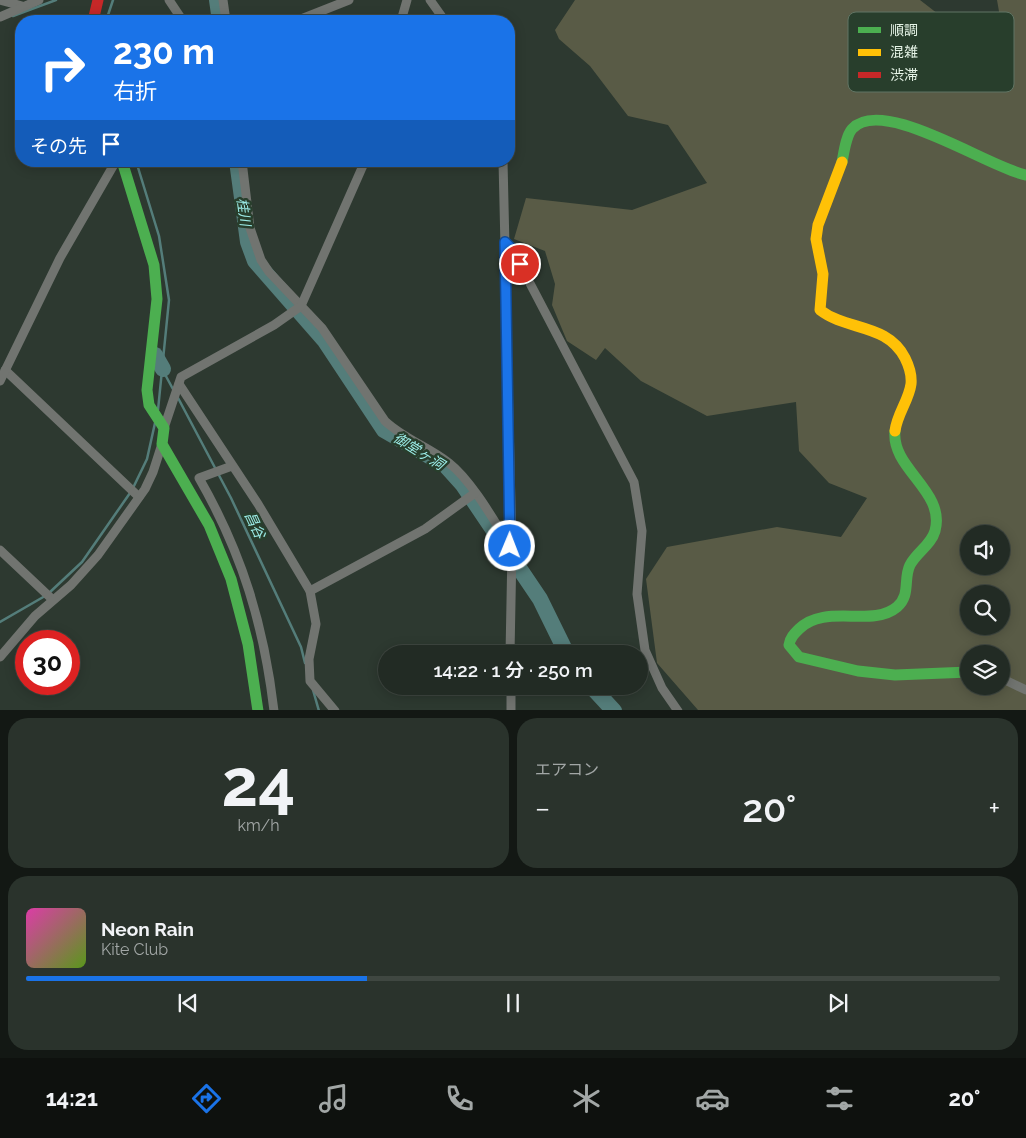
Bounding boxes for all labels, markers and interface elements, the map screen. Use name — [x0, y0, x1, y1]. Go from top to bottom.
legend — [848, 12, 1014, 92]
text: 順調 — [890, 22, 918, 38]
text: 230 m — [113, 31, 215, 72]
icon: right — [30, 35, 95, 100]
text: 混雑 — [890, 44, 918, 60]
text: 渋滞 — [890, 67, 918, 83]
text: 右折 — [113, 78, 157, 104]
icon: arrive — [97, 130, 125, 158]
text: その先 — [30, 135, 87, 157]
water label: 桂川 — [234, 197, 254, 229]
pin — [499, 243, 541, 285]
icon: arrive — [506, 250, 534, 278]
water label: 御堂ヶ洞 — [391, 429, 449, 474]
water label: 昌谷 — [242, 509, 269, 542]
position arrow — [483, 519, 535, 571]
map controls — [960, 525, 1010, 695]
button: sound — [960, 525, 1010, 575]
button: search — [960, 585, 1010, 635]
speed limit sign: 30 — [15, 630, 80, 695]
button: layers — [960, 645, 1010, 695]
text: 14:22 · 1 分 · 250 m — [433, 659, 593, 681]
text: 24 — [222, 745, 295, 821]
text: エアコン — [535, 760, 599, 779]
text: 20° — [742, 786, 796, 831]
text: − — [535, 792, 550, 825]
text: + — [988, 792, 1000, 825]
text: km/h — [237, 816, 280, 835]
text: Neon Rain — [101, 918, 194, 940]
text: Kite Club — [101, 940, 168, 959]
icon: previous — [174, 989, 202, 1017]
icon: pause — [499, 989, 527, 1017]
icon: next — [824, 989, 852, 1017]
icon: directions — [189, 1081, 224, 1116]
icon: music — [316, 1081, 351, 1116]
icon: phone — [442, 1081, 477, 1116]
icon: climate — [569, 1081, 604, 1116]
icon: car — [695, 1081, 730, 1116]
icon: filters — [822, 1081, 857, 1116]
text: 14:21 — [46, 1085, 98, 1111]
text: 20° — [948, 1085, 980, 1111]

